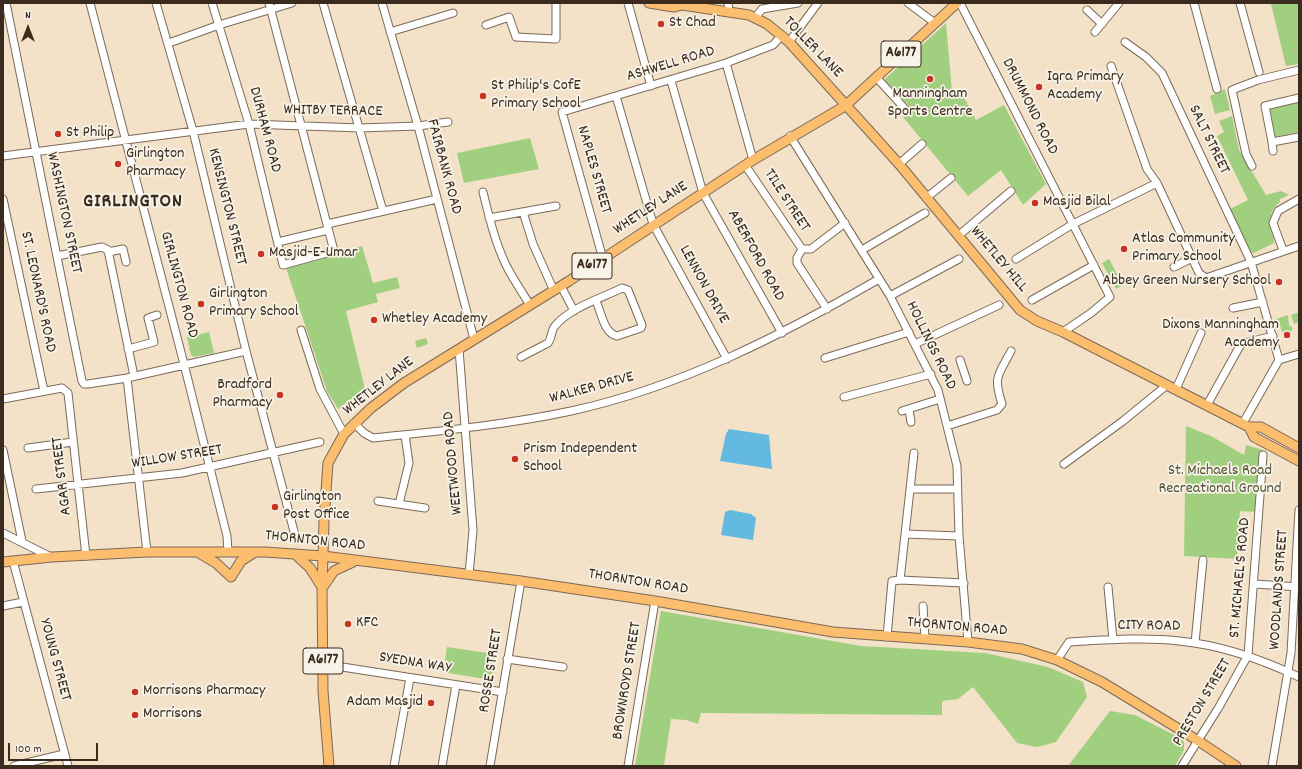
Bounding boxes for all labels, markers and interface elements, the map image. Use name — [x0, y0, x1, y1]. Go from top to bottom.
north arrow — [8, 8, 48, 48]
text: N — [25, 8, 31, 24]
street label: TOLLER LANE — [778, 13, 846, 83]
place label: St Chad — [669, 14, 716, 34]
marker: St Chad — [656, 19, 666, 29]
road number: A6177 — [881, 41, 921, 67]
street label: ASHWELL ROAD — [625, 42, 717, 88]
street label: DRUMMOND ROAD — [997, 56, 1061, 158]
place label: Iqra Primary Academy — [1047, 68, 1123, 106]
marker: Manningham Sports Centre — [925, 74, 935, 84]
place label: St Philip's CofE Primary School — [491, 77, 581, 115]
marker: Iqra Primary Academy — [1034, 82, 1044, 92]
street label: DURHAM ROAD — [243, 85, 285, 175]
place label: Manningham Sports Centre — [887, 85, 973, 123]
marker: St Philip's CofE Primary School — [478, 91, 488, 101]
street label: WHITBY TERRACE — [283, 102, 383, 122]
street label: SALT STREET — [1183, 102, 1233, 178]
street label: FAIRBANK ROAD — [421, 117, 465, 217]
place label: St Philip — [66, 124, 114, 144]
street label: NAPLES STREET — [571, 124, 615, 216]
marker: St Philip — [53, 129, 63, 139]
place label: Girlington Pharmacy — [126, 145, 185, 183]
street label: KENSINGTON STREET — [202, 147, 250, 267]
street label: WASHINGTON STREET — [41, 151, 85, 275]
marker: Girlington Pharmacy — [113, 159, 123, 169]
street label: TILE STREET — [759, 166, 813, 236]
street label: WHETLEY LANE — [610, 178, 692, 240]
district label: GIRLINGTON — [83, 191, 183, 215]
place label: Masjid Bilal — [1043, 193, 1111, 213]
marker: Masjid Bilal — [1030, 198, 1040, 208]
street label: ABERFORD ROAD — [722, 207, 788, 305]
street label: WHETLEY HILL — [965, 223, 1031, 297]
street label: ST. LEONARD'S ROAD — [15, 230, 59, 354]
street label: GIRLINGTON ROAD — [155, 230, 201, 340]
place label: Atlas Community Primary School — [1132, 230, 1235, 268]
street label: LENNON DRIVE — [674, 243, 732, 327]
place label: Masjid-E-Umar — [269, 244, 358, 264]
marker: Atlas Community Primary School — [1119, 244, 1129, 254]
marker: Masjid-E-Umar — [256, 249, 266, 259]
road number: A6177 — [572, 253, 612, 279]
place label: Abbey Green Nursery School — [1103, 272, 1271, 292]
marker: Abbey Green Nursery School — [1274, 277, 1284, 287]
place label: Girlington Primary School — [209, 285, 299, 323]
marker: Girlington Primary School — [196, 299, 206, 309]
street label: HOLLINGS ROAD — [900, 299, 960, 393]
place label: Whetley Academy — [382, 310, 487, 330]
marker: Whetley Academy — [369, 315, 379, 325]
place label: Dixons Manningham Academy — [1162, 316, 1279, 354]
marker: Dixons Manningham Academy — [1282, 330, 1292, 340]
street label: WHETLEY LANE — [340, 353, 418, 421]
street label: WALKER DRIVE — [548, 369, 636, 409]
place label: Bradford Pharmacy — [213, 376, 272, 414]
marker: Bradford Pharmacy — [275, 390, 285, 400]
street label: WEETWOOD ROAD — [440, 411, 468, 515]
street label: AGAR STREET — [49, 436, 77, 516]
place label: Prism Independent School — [523, 440, 637, 478]
street label: WILLOW STREET — [130, 441, 224, 475]
marker: Prism Independent School — [510, 454, 520, 464]
park label: St. Michaels Road Recreational Ground — [1159, 462, 1281, 500]
place label: Girlington Post Office — [283, 488, 350, 526]
marker: Girlington Post Office — [270, 502, 280, 512]
street label: ST. MICHAEL'S ROAD — [1226, 517, 1256, 639]
street label: THORNTON ROAD — [264, 527, 366, 557]
street label: WOODLANDS STREET — [1266, 529, 1294, 651]
street label: THORNTON ROAD — [587, 566, 689, 600]
place label: KFC — [356, 614, 378, 634]
street label: THORNTON ROAD — [906, 614, 1008, 642]
street label: YOUNG STREET — [34, 617, 74, 703]
street label: CITY ROAD — [1117, 617, 1181, 637]
marker: KFC — [343, 619, 353, 629]
street label: BROWNROYD STREET — [609, 621, 647, 741]
street label: ROSSE STREET — [476, 628, 508, 714]
road number: A6177 — [303, 648, 343, 674]
street label: SYEDNA WAY — [378, 649, 452, 679]
street label: PRESTON STREET — [1169, 656, 1237, 750]
place label: Morrisons Pharmacy — [143, 682, 265, 702]
marker: Morrisons Pharmacy — [130, 687, 140, 697]
place label: Adam Masjid — [346, 693, 423, 713]
marker: Adam Masjid — [426, 698, 436, 708]
place label: Morrisons — [143, 705, 202, 725]
marker: Morrisons — [130, 710, 140, 720]
scale bar — [10, 735, 100, 761]
text: 100 m — [15, 741, 42, 758]

